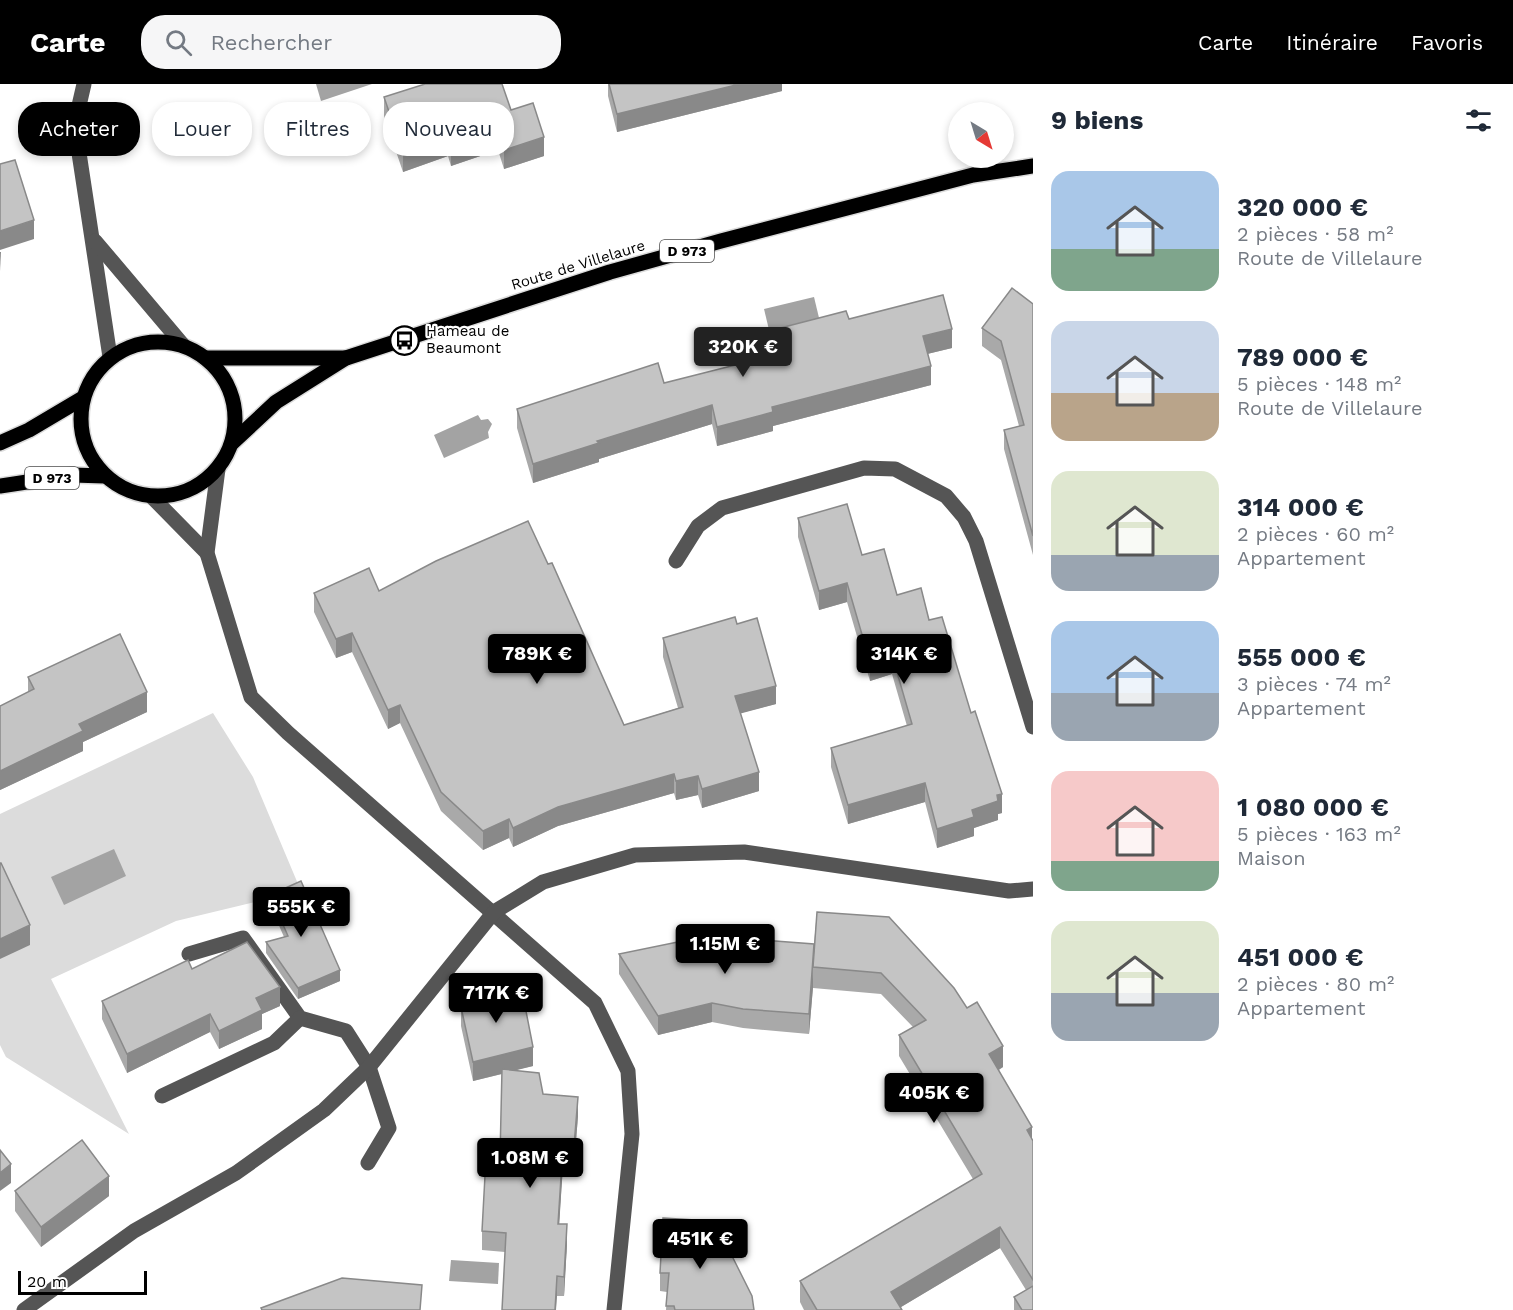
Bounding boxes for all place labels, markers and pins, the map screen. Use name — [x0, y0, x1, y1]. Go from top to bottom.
place label: Hameau de Beaumont — [426, 322, 509, 357]
bus stop icon: Hameau de Beaumont — [389, 324, 421, 356]
pin: 320K € — [694, 327, 792, 378]
pin: 789K € — [488, 634, 586, 685]
pin: 314K € — [855, 634, 953, 685]
pin: 555K € — [252, 887, 350, 938]
pin: 1.15M € — [670, 924, 780, 975]
pin: 717K € — [447, 973, 545, 1024]
pin: 405K € — [885, 1073, 983, 1124]
pin: 1.08M € — [475, 1138, 585, 1189]
pin: 451K € — [651, 1219, 749, 1270]

